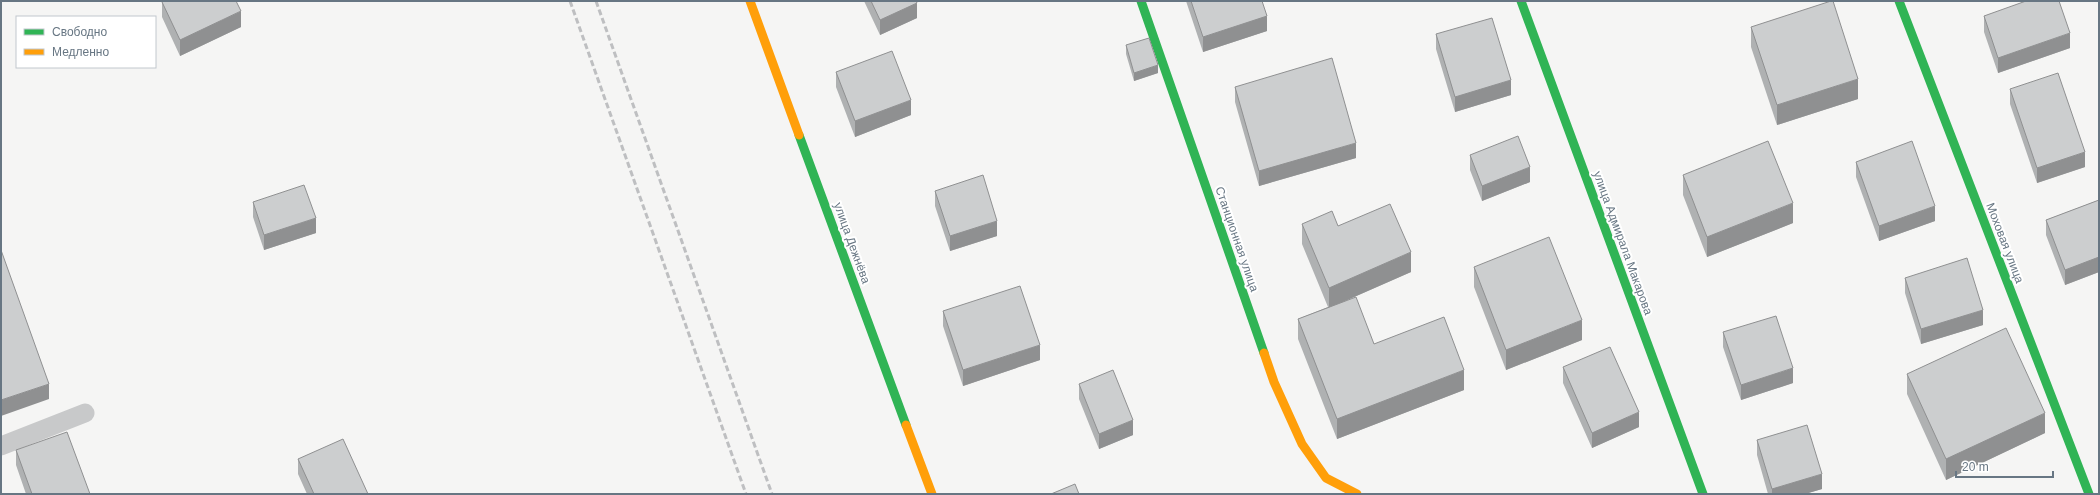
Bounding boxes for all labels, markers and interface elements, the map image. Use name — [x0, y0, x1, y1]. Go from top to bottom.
legend — [16, 16, 156, 68]
text: Свободно — [52, 25, 107, 39]
text: Медленно — [52, 45, 109, 59]
street label: улица Адмирала Макарова — [1590, 169, 1656, 317]
street label: Станционная улица — [1212, 185, 1262, 294]
street label: улица Дежнёва — [831, 201, 873, 286]
street label: Моховая улица — [1983, 201, 2027, 285]
scale bar — [1956, 453, 2053, 479]
text: 20 m — [1962, 460, 1989, 474]

